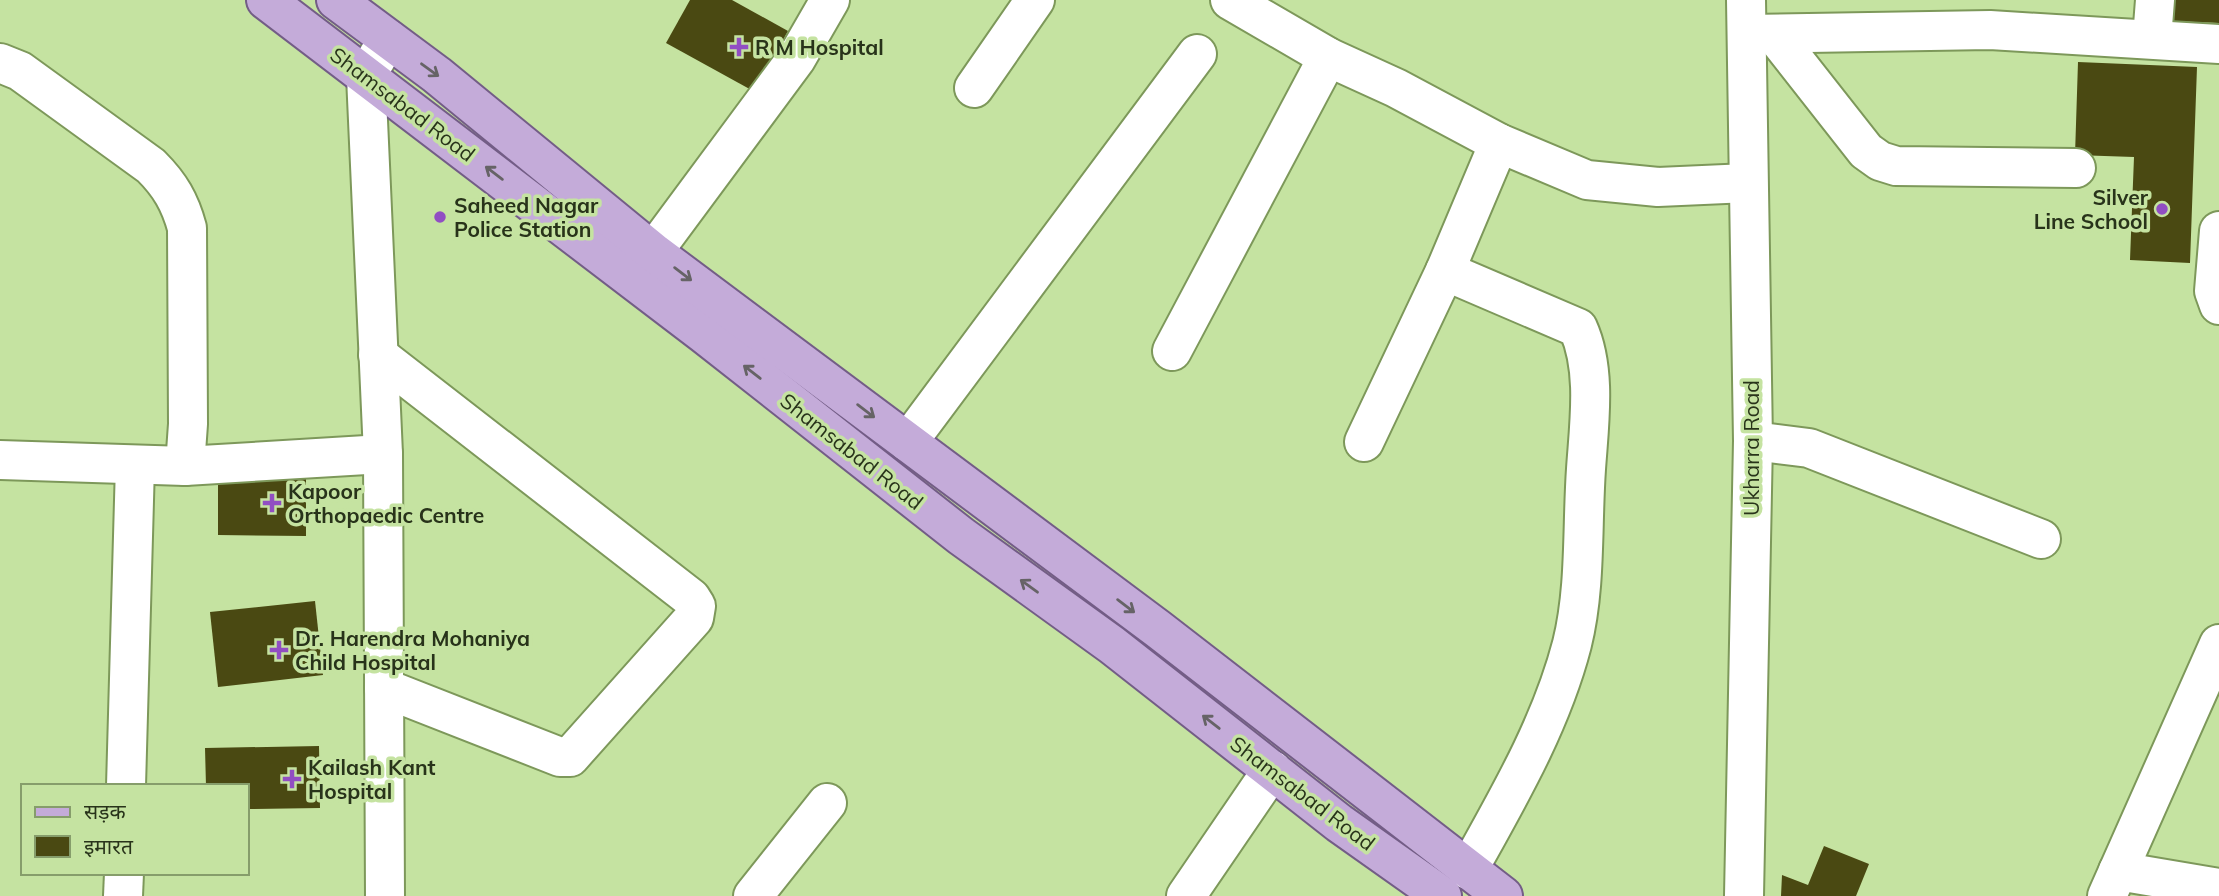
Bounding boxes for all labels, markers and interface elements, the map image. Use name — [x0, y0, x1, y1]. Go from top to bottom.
place label: R M Hospital — [755, 34, 884, 60]
marker: R M Hospital — [729, 37, 749, 57]
street label: Shamsabad Road — [326, 41, 480, 167]
one-way arrow — [421, 62, 439, 77]
one-way arrow — [485, 166, 504, 181]
place label: Silver Line School — [2034, 184, 2149, 234]
place label: Saheed Nagar Police Station — [454, 192, 599, 242]
marker: Silver Line School — [2154, 201, 2170, 217]
marker: Saheed Nagar Police Station — [432, 209, 448, 225]
one-way arrow — [674, 267, 692, 282]
one-way arrow — [743, 364, 762, 379]
street label: Ukharra Road — [1738, 380, 1764, 516]
street label: Shamsabad Road — [775, 387, 929, 515]
one-way arrow — [856, 403, 874, 418]
place label: Kapoor Orthopaedic Centre — [288, 478, 484, 528]
marker: Kapoor Orthopaedic Centre — [262, 493, 282, 513]
one-way arrow — [1020, 578, 1039, 593]
one-way arrow — [1117, 598, 1135, 613]
place label: Dr. Harendra Mohaniya Child Hospital — [295, 625, 530, 675]
marker: Dr. Harendra Mohaniya Child Hospital — [269, 640, 289, 660]
one-way arrow — [1202, 715, 1221, 730]
street label: Shamsabad Road — [1226, 730, 1380, 856]
place label: Kailash Kant Hospital — [308, 754, 436, 804]
marker: Kailash Kant Hospital — [282, 769, 302, 789]
legend — [21, 784, 248, 875]
text: सड़क — [84, 798, 126, 824]
text: इमारत — [84, 833, 134, 859]

